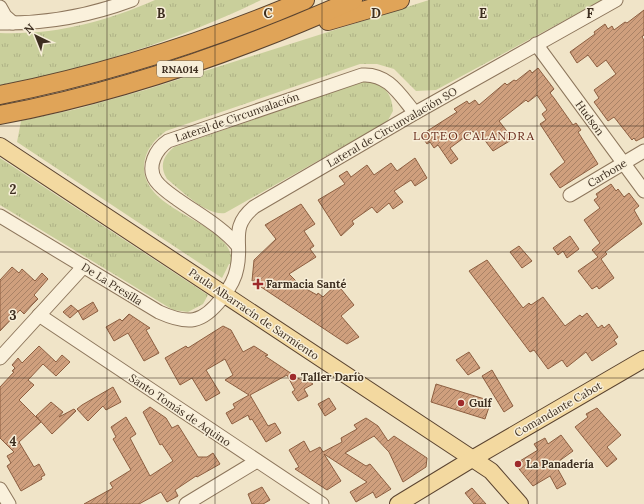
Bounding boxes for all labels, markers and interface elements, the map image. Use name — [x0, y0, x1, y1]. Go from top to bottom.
text: B — [157, 5, 166, 22]
text: C — [264, 5, 273, 22]
text: D — [371, 5, 381, 22]
text: E — [479, 5, 487, 22]
text: F — [586, 5, 594, 22]
north arrow — [16, 16, 56, 56]
text: N — [21, 20, 37, 37]
road number: RNA014 — [157, 61, 203, 77]
street label: Lateral de Circunvalación SO — [324, 84, 460, 170]
street label: Lateral de Circunvalación — [173, 89, 301, 145]
street label: Hudson — [573, 98, 608, 138]
district label: LOTEO CALANDRA — [413, 128, 535, 143]
street label: Carbone — [585, 156, 629, 190]
text: 2 — [10, 181, 17, 198]
street label: De La Presilla — [79, 260, 145, 308]
street label: Paula Albarracín de Sarmiento — [186, 265, 322, 363]
place label: Farmacia Santé — [266, 277, 347, 291]
marker: Farmacia Santé — [253, 279, 263, 289]
text: 3 — [9, 307, 17, 324]
place label: Taller Darío — [301, 370, 364, 384]
street label: Santo Tomás de Aquino — [126, 371, 234, 449]
marker: Taller Darío — [288, 372, 298, 382]
street label: Comandante Cabot — [512, 378, 605, 440]
place label: Gulf — [469, 396, 493, 410]
marker: Gulf — [456, 398, 466, 408]
text: 4 — [9, 433, 17, 450]
place label: La Panadería — [526, 457, 594, 471]
marker: La Panadería — [513, 459, 523, 469]

